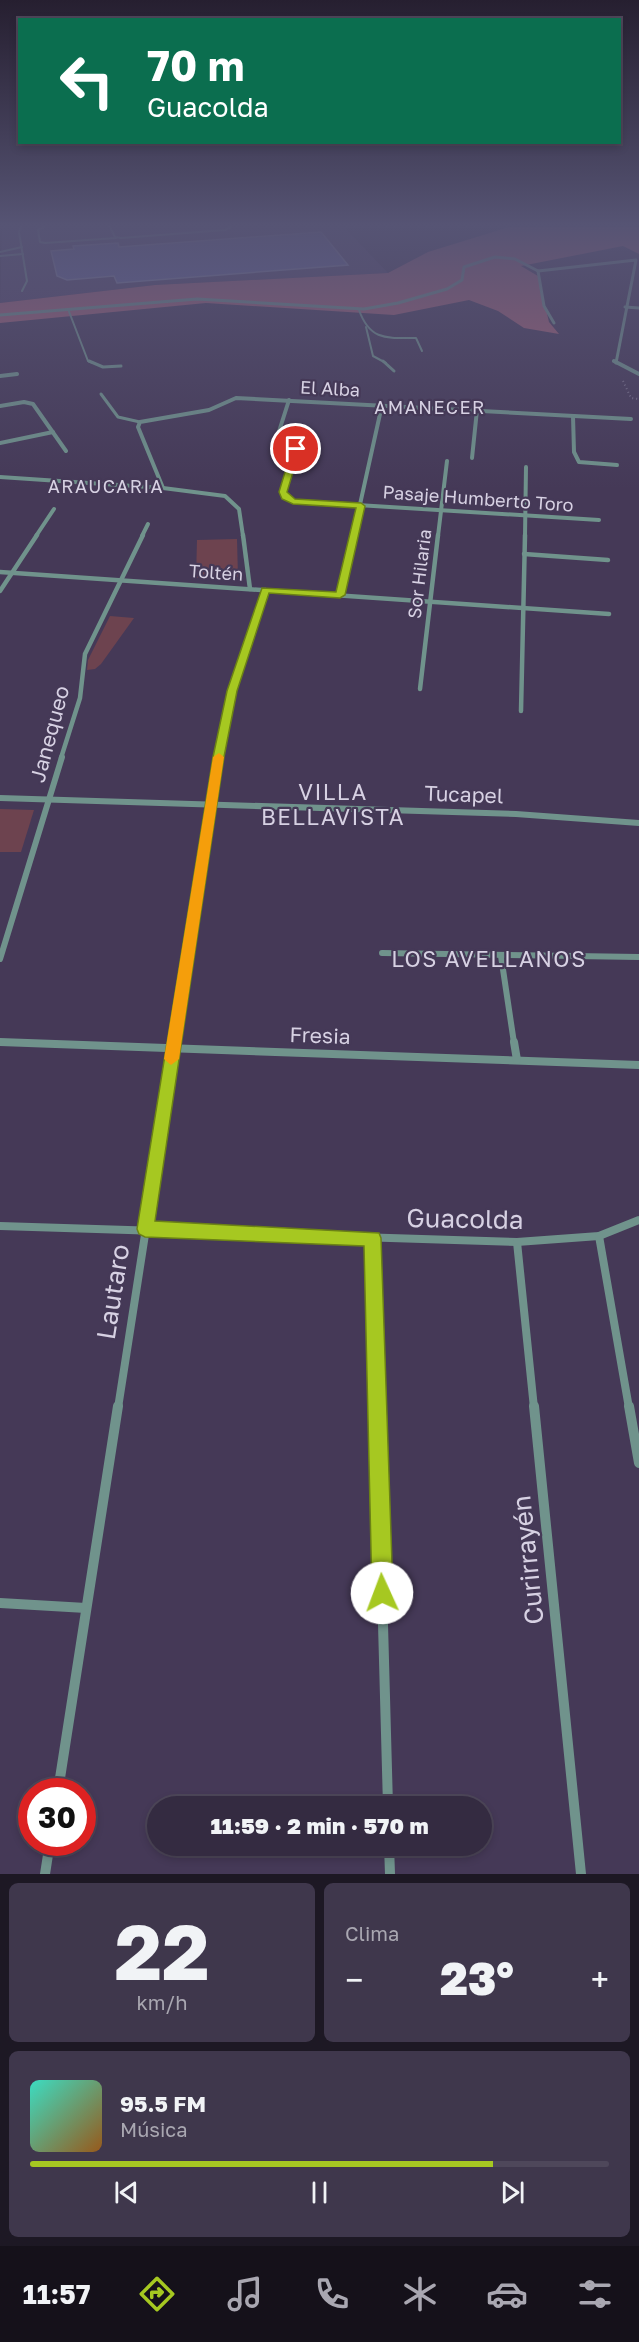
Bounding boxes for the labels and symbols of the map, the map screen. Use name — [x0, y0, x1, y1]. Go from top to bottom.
street label: El Alba — [300, 375, 361, 401]
district label: AMANECER — [374, 396, 486, 418]
pin — [270, 423, 321, 474]
district label: ARAUCARIA — [48, 475, 164, 497]
street label: Pasaje Humberto Toro — [382, 480, 574, 516]
street label: Sor Hilaria — [403, 528, 435, 620]
street label: Toltén — [188, 559, 244, 585]
street label: Janequeo — [24, 683, 74, 785]
district label: VILLA BELLAVISTA — [261, 778, 405, 830]
street label: Tucapel — [424, 780, 504, 808]
district label: LOS AVELLANOS — [391, 945, 587, 972]
street label: Fresia — [289, 1021, 351, 1049]
street label: Guacolda — [406, 1202, 524, 1235]
street label: Lautaro — [90, 1242, 135, 1342]
street label: Curirrayén — [505, 1494, 550, 1626]
position arrow — [350, 1561, 414, 1625]
speed limit sign: 30 — [18, 1778, 96, 1856]

